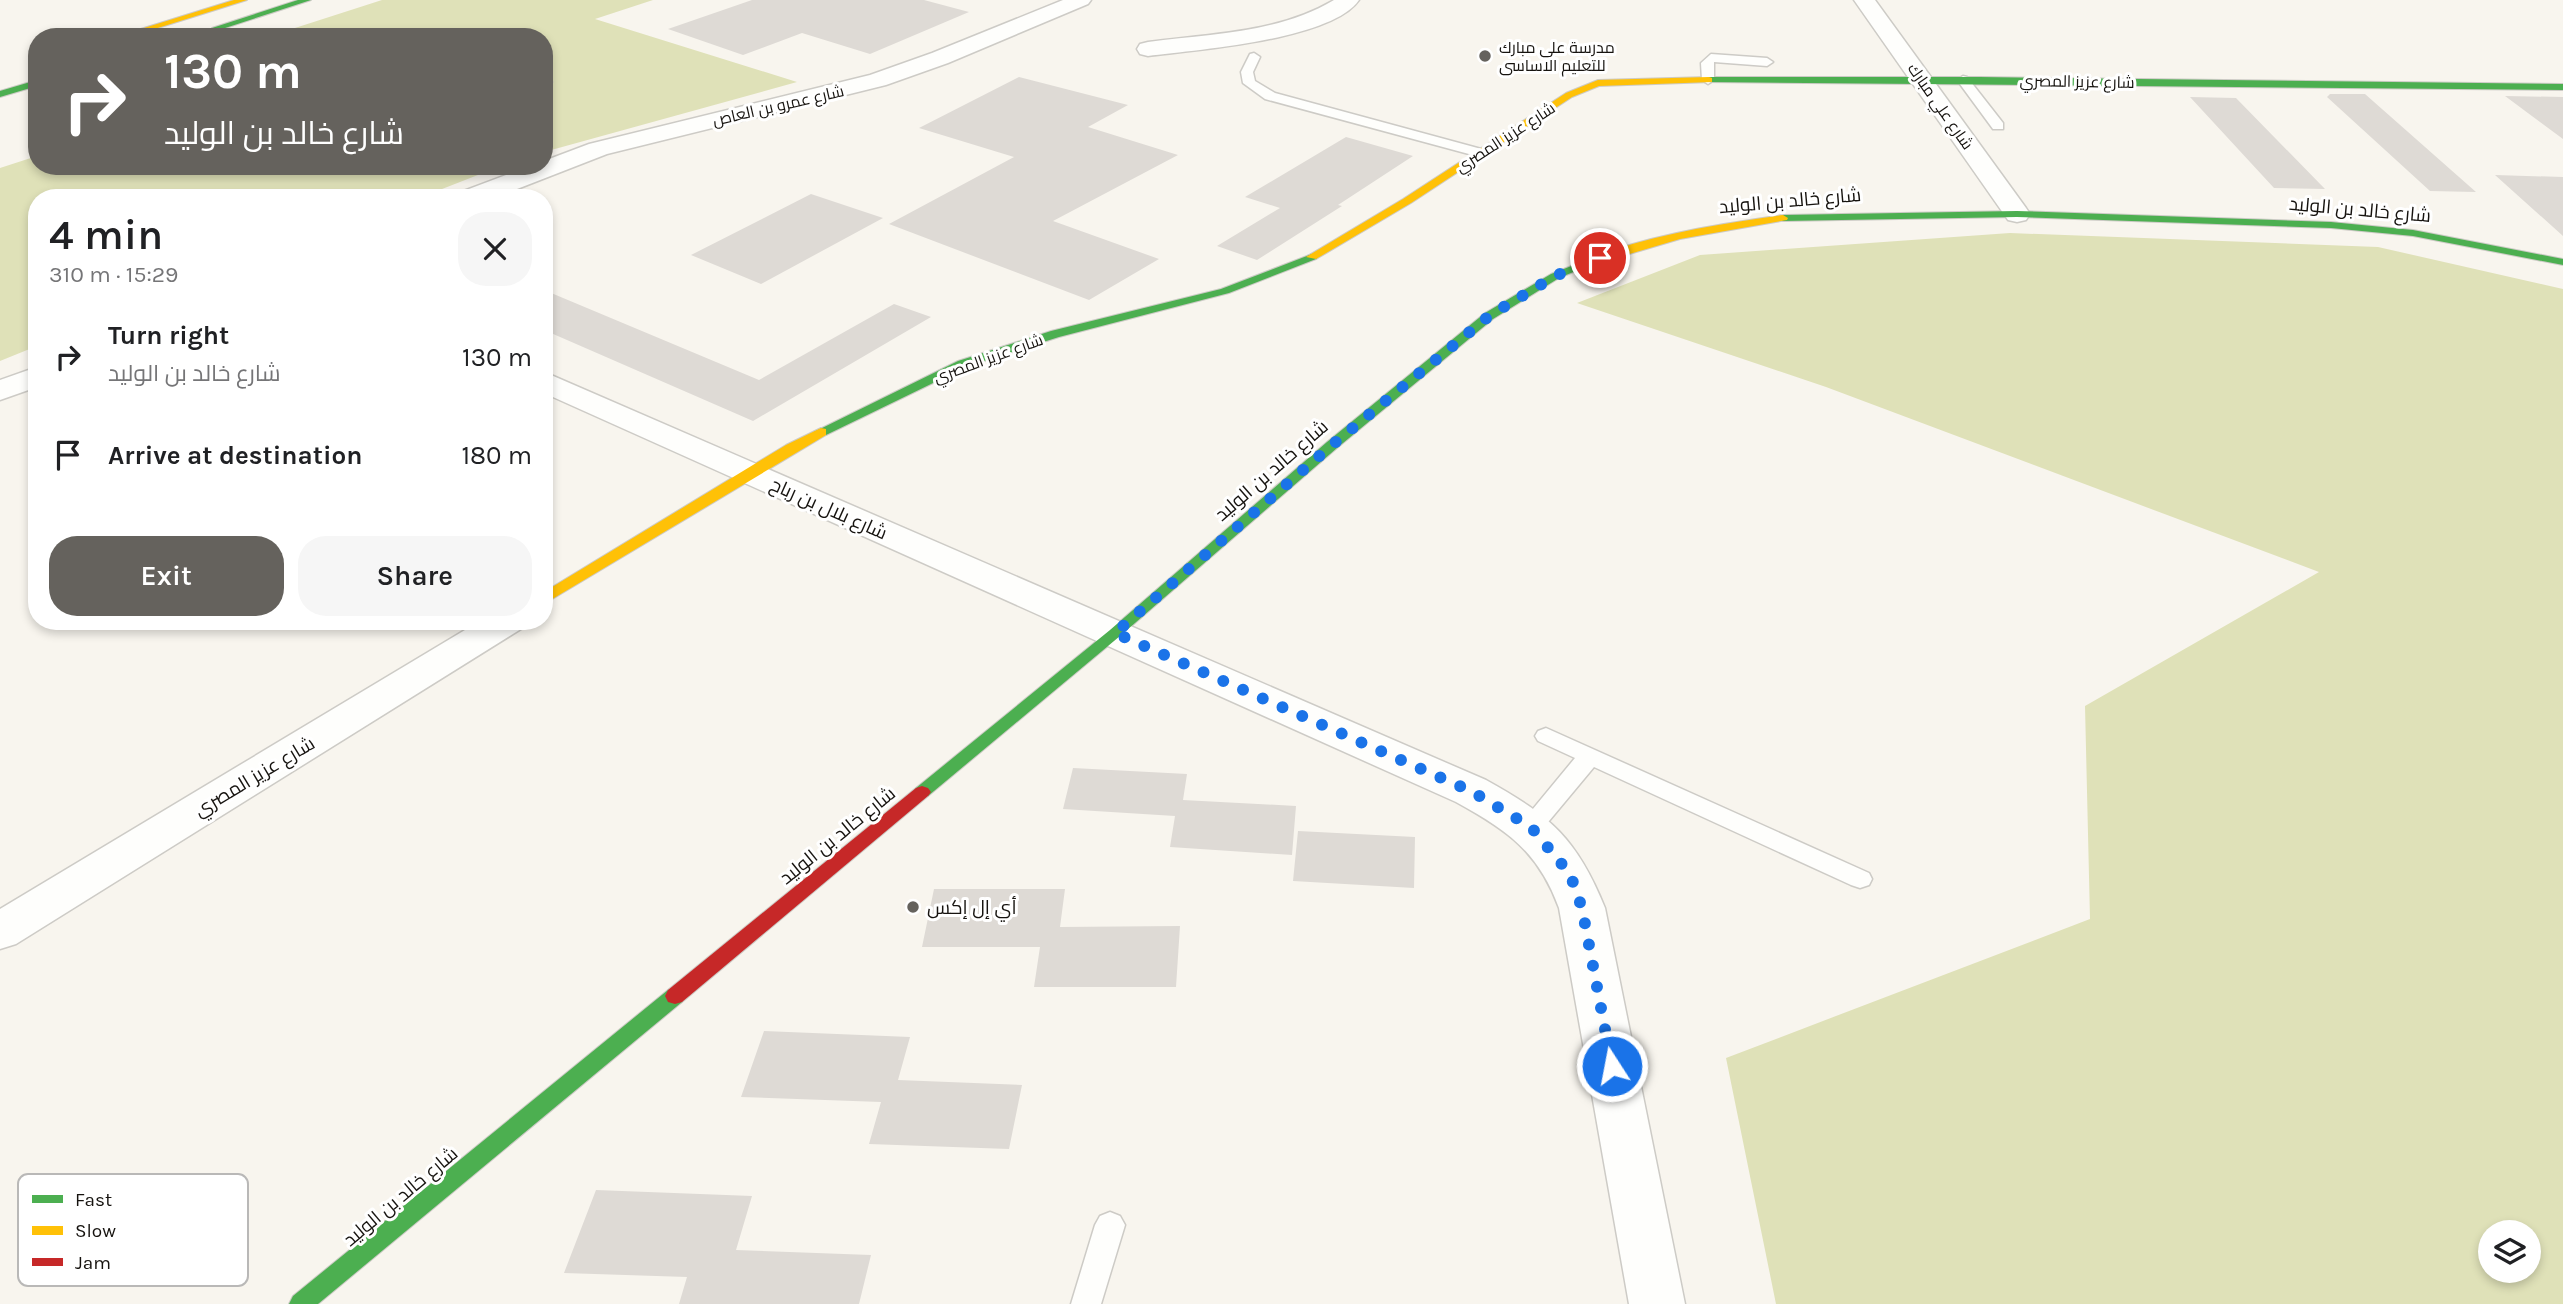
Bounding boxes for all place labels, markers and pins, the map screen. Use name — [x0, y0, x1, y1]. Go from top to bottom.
place label: مدرسة على مبارك للتعليم الاساسى — [1499, 38, 1615, 77]
marker: مدرسة على مبارك للتعليم الاساسى — [1477, 48, 1493, 64]
pin — [1570, 228, 1630, 288]
place label: أي إل إكس — [927, 896, 1017, 922]
marker: أي إل إكس — [905, 899, 921, 915]

